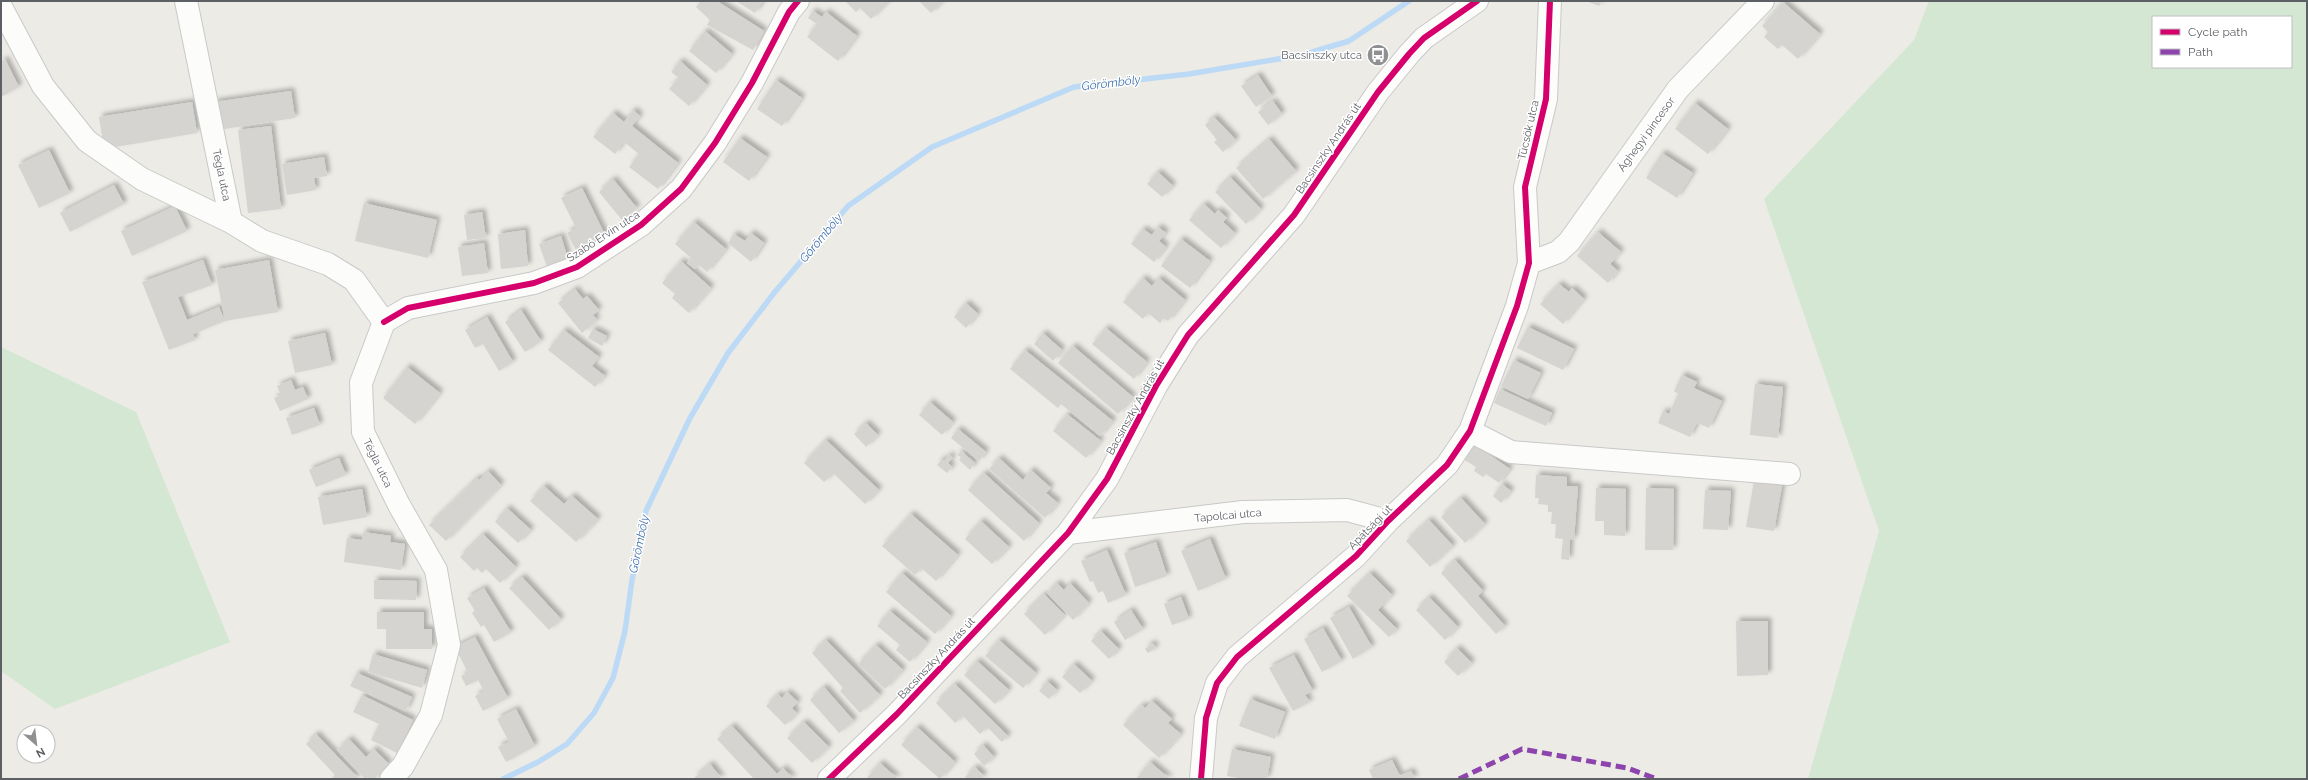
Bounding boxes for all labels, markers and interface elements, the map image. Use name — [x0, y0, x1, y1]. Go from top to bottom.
legend — [2152, 16, 2292, 68]
text: Cycle path — [2188, 25, 2247, 39]
bus stop icon: Bacsinszky utca — [1365, 42, 1391, 68]
text: Path — [2188, 45, 2213, 59]
place label: Bacsinszky utca — [1281, 49, 1362, 62]
water label: Görömböly — [1081, 72, 1142, 94]
street label: Ághegyi pincesor — [1614, 94, 1678, 174]
street label: Tücsök utca — [1515, 99, 1542, 161]
street label: Bacsinszky András út — [1293, 100, 1364, 196]
street label: Tégla utca — [210, 148, 233, 202]
street label: Szabó Ervin utca — [564, 208, 642, 265]
water label: Görömböly — [797, 210, 846, 265]
street label: Bacsinszky András út — [1104, 357, 1167, 457]
street label: Tégla utca — [360, 437, 395, 490]
street label: Apátsági út — [1346, 502, 1395, 553]
street label: Tapolcai utca — [1194, 506, 1262, 525]
water label: Görömböly — [626, 512, 652, 574]
street label: Bacsinszky András út — [895, 615, 978, 702]
north arrow — [16, 724, 56, 764]
text: N — [34, 745, 47, 760]

